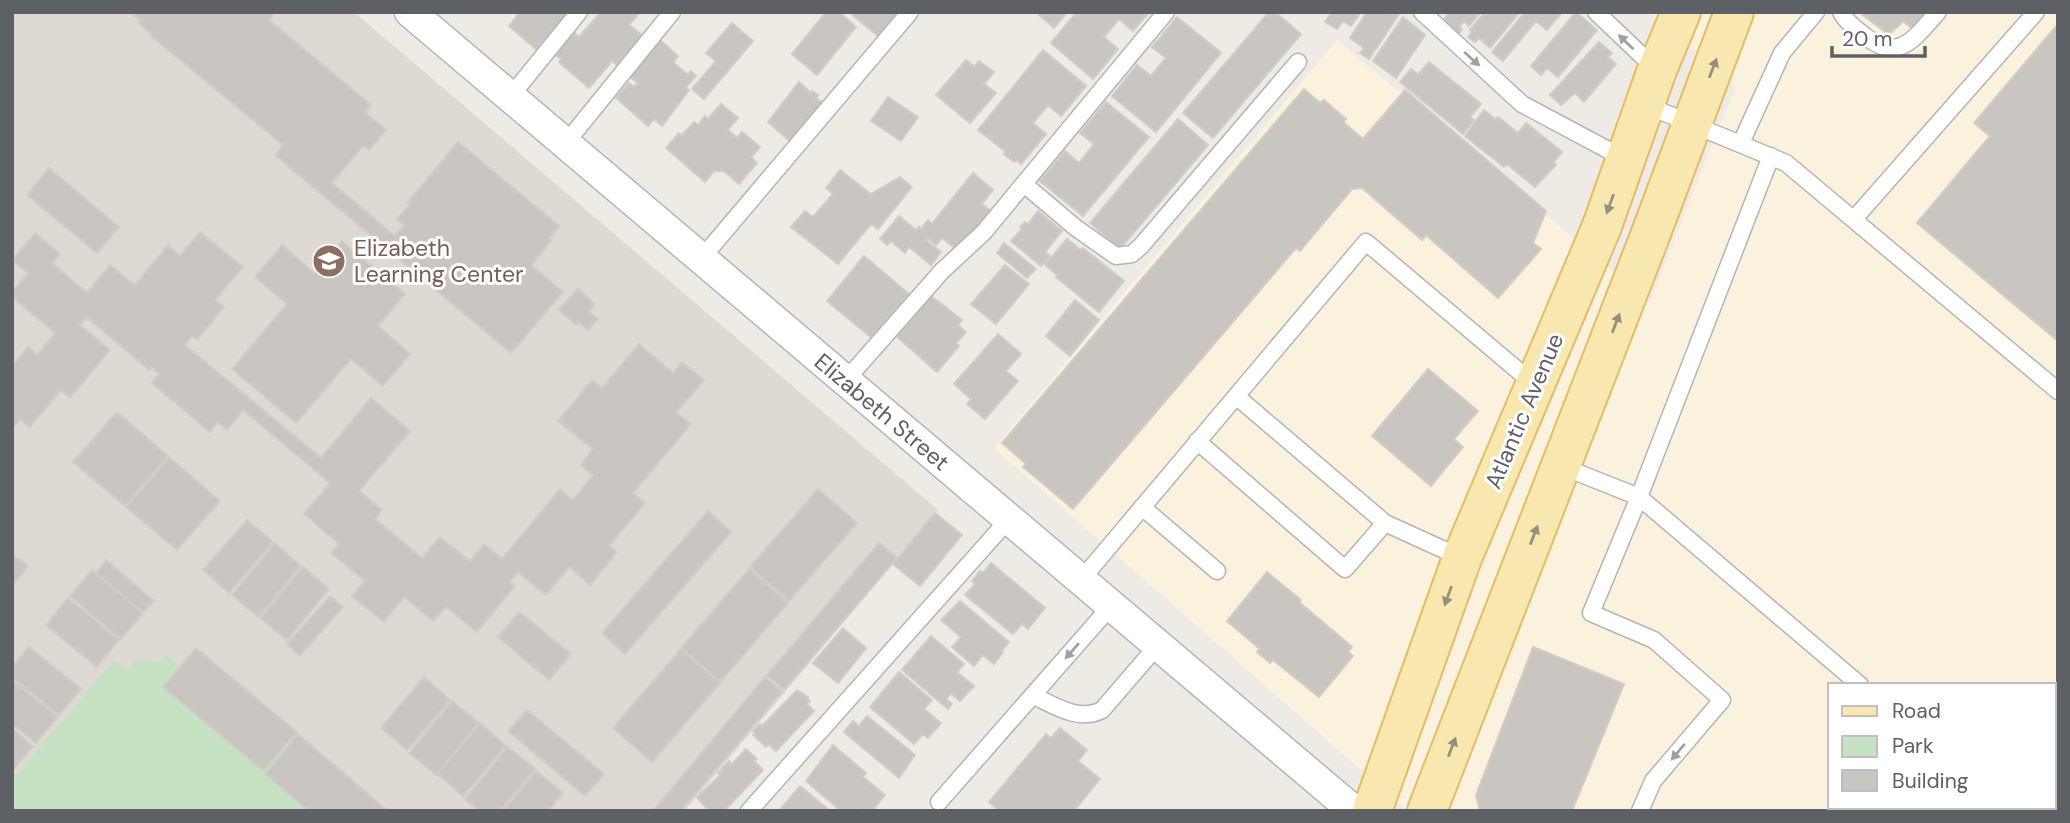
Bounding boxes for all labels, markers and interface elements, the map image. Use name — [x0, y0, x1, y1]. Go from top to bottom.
scale bar — [1832, 14, 1925, 58]
text: 20 m — [1842, 25, 1893, 53]
one-way arrow — [1618, 34, 1635, 50]
one-way arrow — [1463, 50, 1480, 66]
one-way arrow — [1708, 57, 1719, 78]
one-way arrow — [1604, 194, 1615, 215]
place label: Elizabeth Learning Center — [354, 233, 524, 289]
school or university icon: Elizabeth Learning Center — [310, 242, 348, 280]
one-way arrow — [1611, 312, 1622, 333]
street label: Atlantic Avenue — [1478, 329, 1570, 493]
street label: Elizabeth Street — [808, 347, 956, 477]
one-way arrow — [1528, 524, 1539, 545]
one-way arrow — [1442, 585, 1453, 606]
one-way arrow — [1065, 642, 1080, 659]
legend — [1828, 683, 2056, 809]
text: Road — [1892, 697, 1941, 725]
text: Park — [1892, 732, 1934, 760]
one-way arrow — [1446, 736, 1457, 757]
one-way arrow — [1671, 743, 1686, 760]
text: Building — [1892, 767, 1969, 795]

